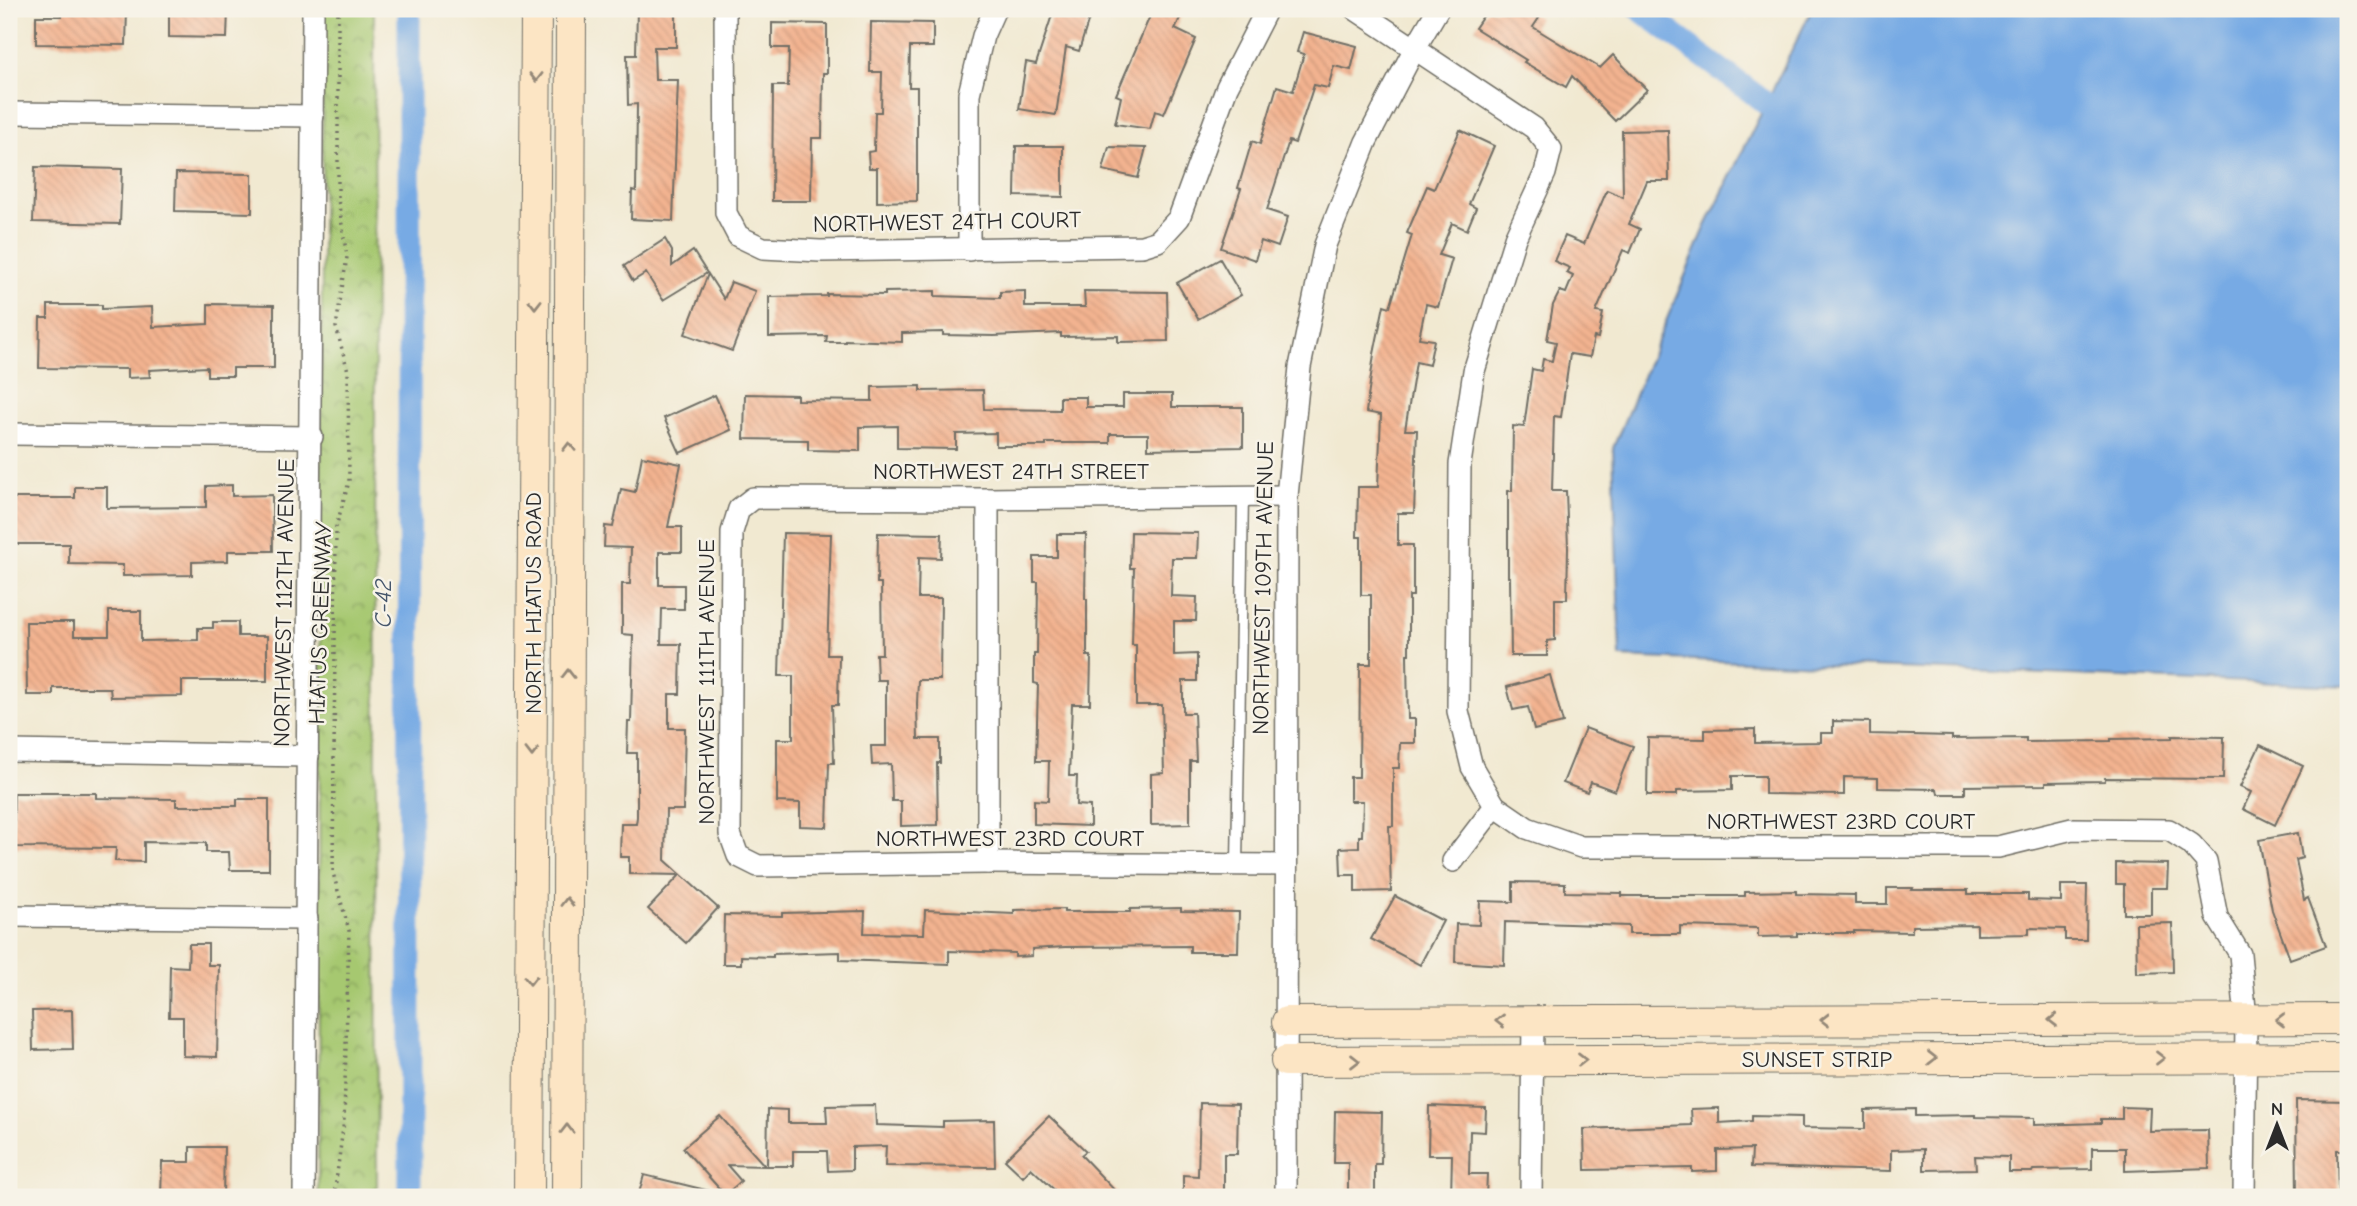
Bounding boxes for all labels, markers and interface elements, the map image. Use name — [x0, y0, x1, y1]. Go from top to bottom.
one-way arrow — [528, 72, 544, 83]
street label: NORTHWEST 24TH COURT — [813, 206, 1081, 238]
one-way arrow — [527, 300, 543, 310]
one-way arrow — [561, 441, 577, 451]
street label: NORTHWEST 109TH AVENUE — [1247, 441, 1279, 735]
street label: NORTHWEST 112TH AVENUE — [268, 458, 300, 747]
street label: NORTHWEST 24TH STREET — [873, 458, 1149, 485]
street label: NORTH HIATUS ROAD — [520, 492, 547, 714]
street label: HIATUS GREENWAY — [303, 521, 337, 725]
street label: NORTHWEST 111TH AVENUE — [693, 539, 720, 825]
water label: C-42 — [369, 578, 397, 627]
one-way arrow — [560, 668, 576, 679]
one-way arrow — [524, 747, 539, 758]
street label: NORTHWEST 23RD COURT — [1707, 808, 1975, 835]
street label: NORTHWEST 23RD COURT — [876, 825, 1144, 852]
one-way arrow — [559, 896, 575, 906]
one-way arrow — [522, 975, 538, 986]
one-way arrow — [1819, 1012, 1830, 1028]
one-way arrow — [2047, 1012, 2057, 1028]
one-way arrow — [2274, 1012, 2285, 1027]
one-way arrow — [1494, 1013, 1504, 1029]
street label: SUNSET STRIP — [1742, 1046, 1892, 1073]
one-way arrow — [1927, 1050, 1938, 1066]
one-way arrow — [2155, 1050, 2165, 1066]
one-way arrow — [1577, 1052, 1588, 1068]
one-way arrow — [1349, 1053, 1360, 1068]
north arrow — [2242, 1090, 2312, 1160]
text: N — [2271, 1098, 2283, 1120]
one-way arrow — [559, 1123, 575, 1134]

